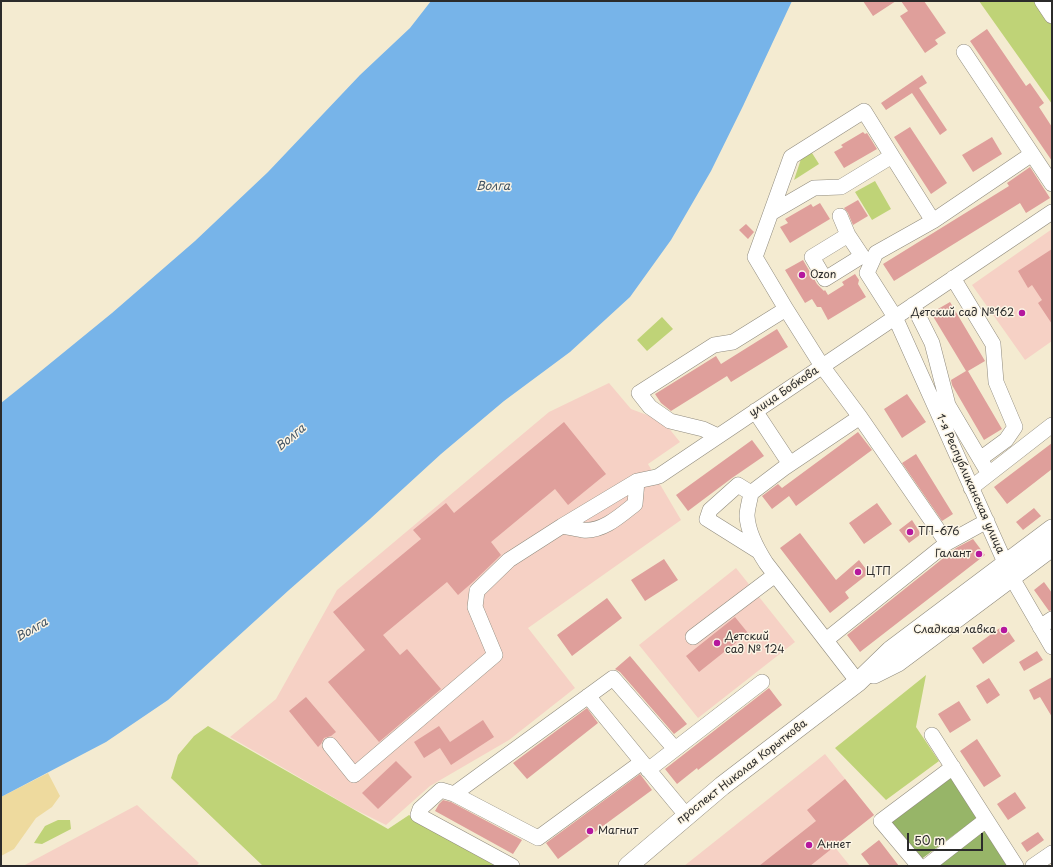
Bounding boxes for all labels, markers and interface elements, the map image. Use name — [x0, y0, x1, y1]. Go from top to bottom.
water label: Волга — [476, 180, 510, 194]
place label: Ozon — [810, 268, 836, 282]
marker: Ozon — [797, 270, 807, 280]
place label: Детский сад №162 — [911, 306, 1014, 320]
marker: Детский сад №162 — [1017, 308, 1027, 318]
street label: улица Бобкова — [747, 364, 821, 420]
street label: 1-я Республиканская улица — [933, 412, 1007, 556]
water label: Волга — [273, 421, 309, 455]
place label: ТП-676 — [918, 525, 959, 539]
marker: ТП-676 — [905, 527, 915, 537]
place label: Галант — [935, 547, 971, 561]
marker: Галант — [974, 549, 984, 559]
place label: ЦТП — [866, 565, 891, 579]
marker: ЦТП — [853, 567, 863, 577]
water label: Волга — [14, 615, 50, 645]
place label: Сладкая лавка — [913, 623, 996, 637]
marker: Сладкая лавка — [999, 625, 1009, 635]
place label: Детский сад № 124 — [725, 630, 784, 656]
marker: Детский сад № 124 — [712, 638, 722, 648]
street label: проспект Николая Корыткова — [674, 717, 810, 827]
place label: Магнит — [598, 824, 638, 838]
scale bar — [909, 825, 985, 851]
marker: Магнит — [585, 826, 595, 836]
text: 50 m — [914, 831, 945, 849]
place label: Аннет — [817, 838, 851, 852]
marker: Аннет — [804, 840, 814, 850]

